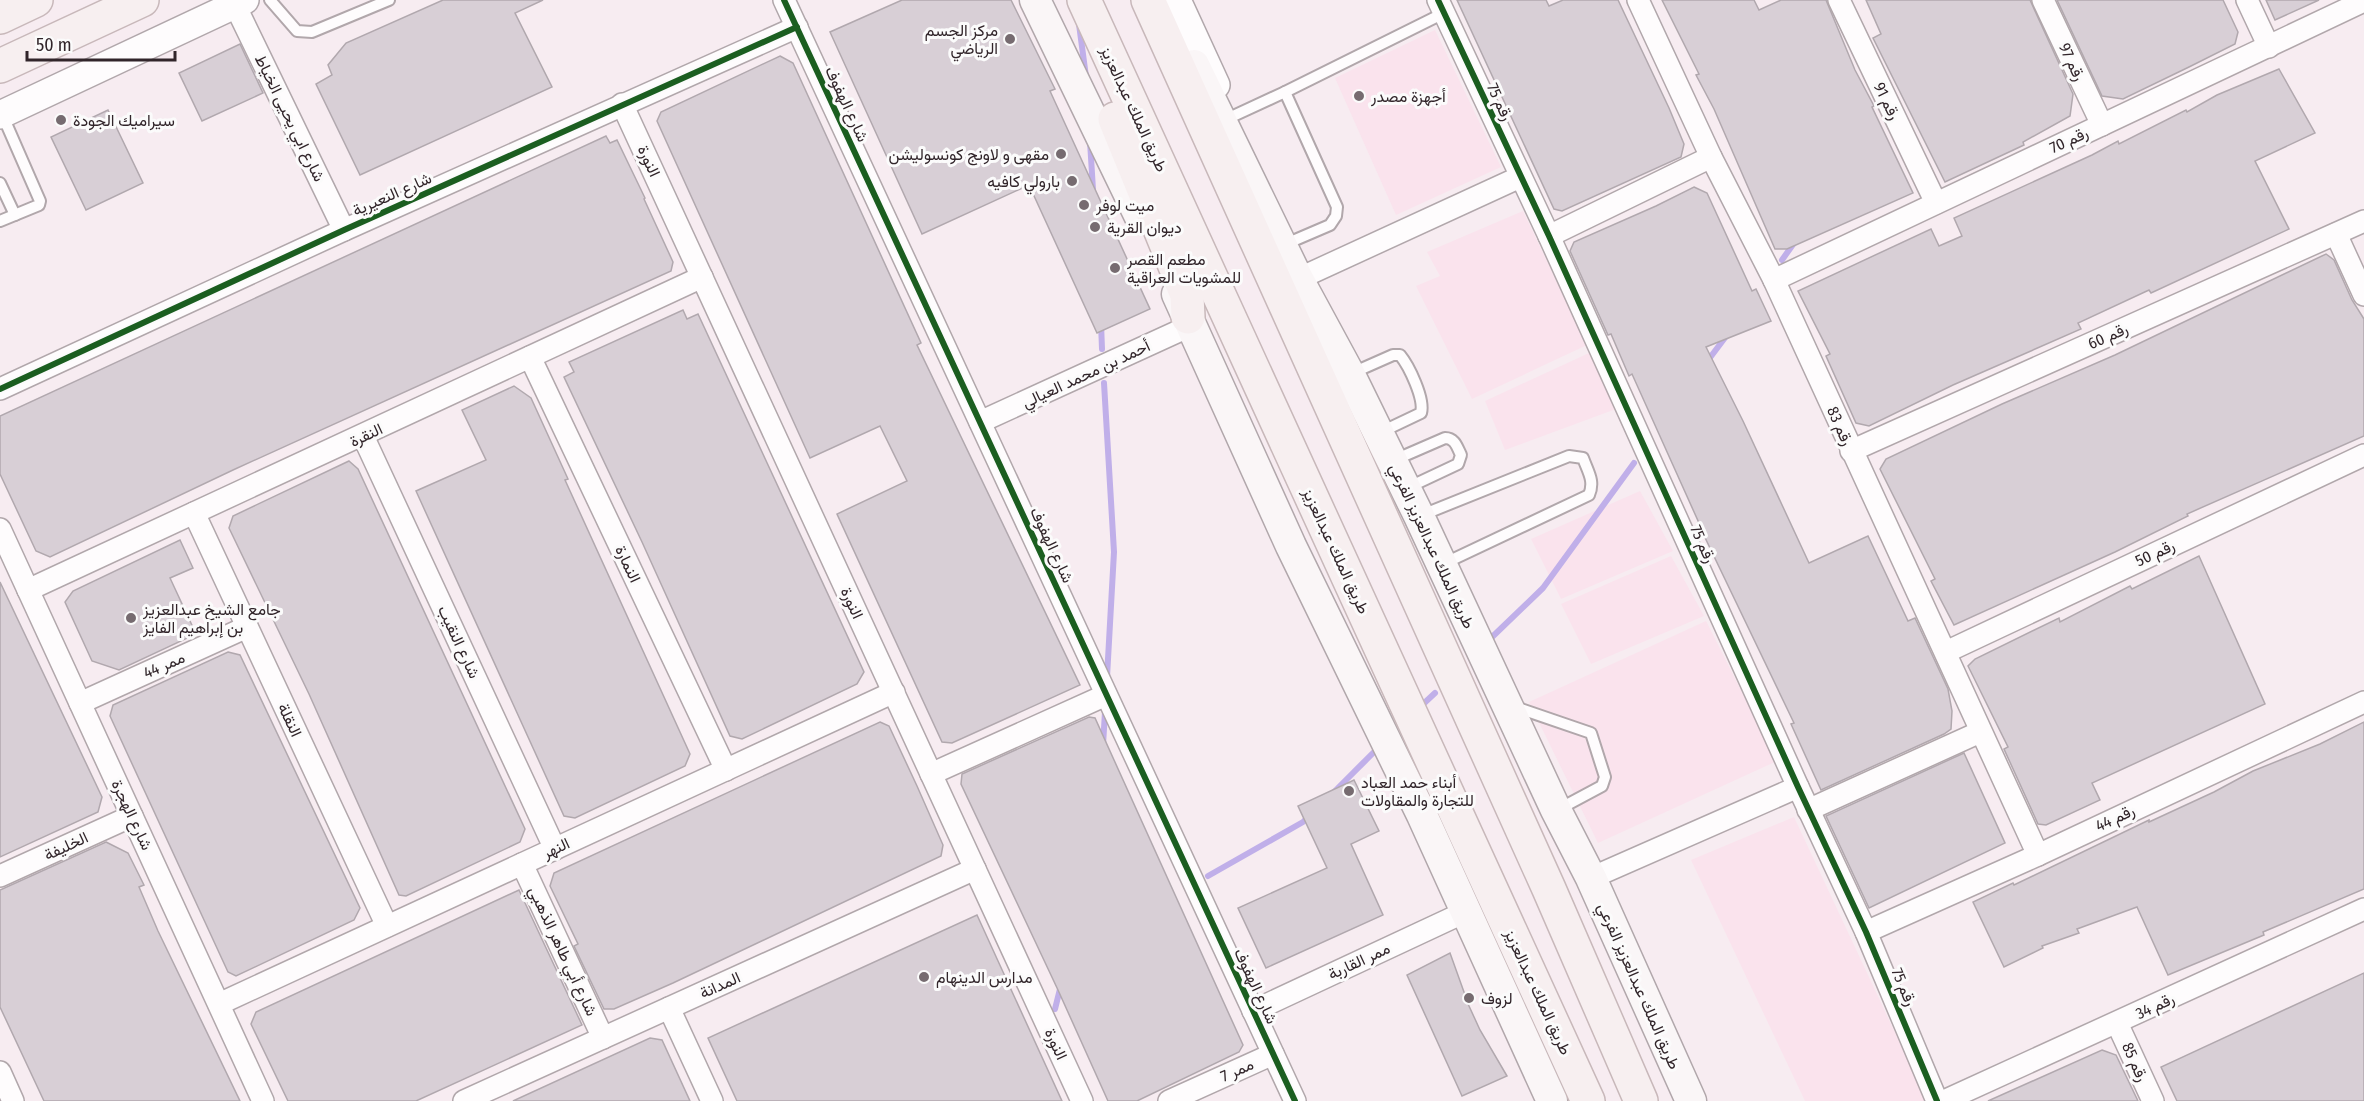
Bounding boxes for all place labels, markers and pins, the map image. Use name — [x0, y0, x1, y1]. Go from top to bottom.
place label: مركز الجسم الرياضي — [925, 21, 998, 62]
marker: مركز الجسم الرياضي — [1003, 32, 1017, 46]
place label: أجهزة مصدر — [1370, 87, 1446, 107]
marker: أجهزة مصدر — [1352, 89, 1366, 103]
place label: سيراميك الجودة — [73, 111, 175, 131]
marker: سيراميك الجودة — [54, 113, 68, 127]
place label: مقهى و لاونج كونسوليشن — [889, 145, 1049, 166]
marker: مقهى و لاونج كونسوليشن — [1054, 147, 1068, 161]
place label: بارولي كافيه — [987, 172, 1060, 195]
marker: بارولي كافيه — [1065, 174, 1079, 188]
place label: ميت لوفر — [1095, 196, 1154, 216]
marker: ميت لوفر — [1077, 198, 1091, 212]
place label: ديوان القرية — [1107, 218, 1182, 238]
marker: ديوان القرية — [1088, 220, 1102, 234]
place label: مطعم القصر للمشويات العراقية — [1126, 250, 1241, 288]
marker: مطعم القصر للمشويات العراقية — [1108, 261, 1122, 275]
place label: جامع الشيخ عبدالعزيز بن إبراهيم الفايز — [142, 600, 281, 638]
marker: جامع الشيخ عبدالعزيز بن إبراهيم الفايز — [124, 611, 138, 625]
place label: أبناء حمد العباد للتجارة والمقاولات — [1361, 773, 1474, 811]
marker: أبناء حمد العباد للتجارة والمقاولات — [1342, 784, 1356, 798]
place label: مدارس الدينهام — [936, 968, 1033, 988]
marker: مدارس الدينهام — [917, 970, 931, 984]
place label: لزوف — [1481, 989, 1513, 1009]
marker: لزوف — [1462, 991, 1476, 1005]

